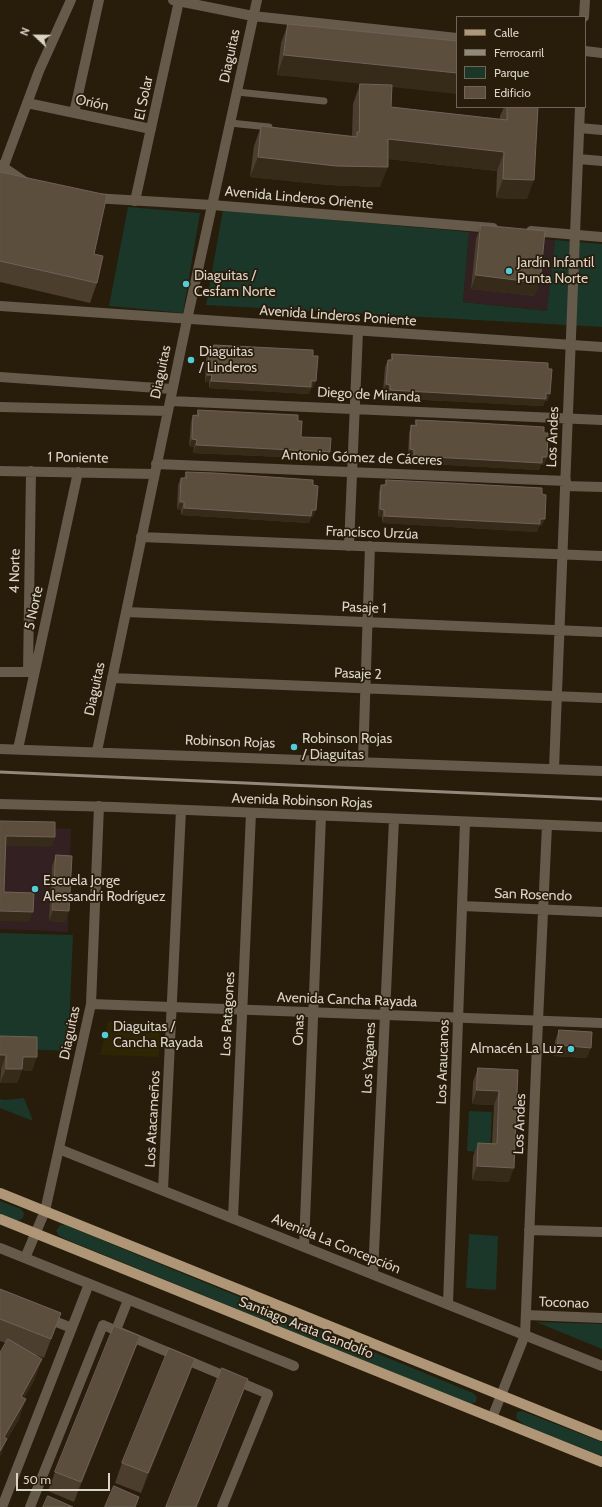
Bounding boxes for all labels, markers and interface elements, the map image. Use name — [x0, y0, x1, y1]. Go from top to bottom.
north arrow — [16, 16, 56, 56]
legend — [456, 16, 586, 108]
text: N — [17, 25, 33, 38]
text: Calle — [494, 25, 519, 40]
street label: Diaguitas — [216, 28, 244, 84]
text: Ferrocarril — [494, 45, 544, 60]
text: Parque — [494, 65, 529, 80]
street label: El Solar — [131, 74, 157, 122]
text: Edificio — [494, 85, 531, 100]
street label: Orión — [74, 91, 110, 115]
street label: Avenida Linderos Oriente — [224, 183, 374, 213]
place label: Jardín Infantil Punta Norte — [517, 255, 594, 288]
marker: Jardín Infantil Punta Norte — [504, 266, 514, 276]
place label: Diaguitas / Cesfam Norte — [194, 268, 276, 300]
marker: Diaguitas / Cesfam Norte — [181, 279, 191, 289]
street label: Avenida Linderos Poniente — [259, 302, 417, 330]
street label: Diaguitas — [147, 344, 175, 400]
place label: Diaguitas / Linderos — [199, 344, 257, 376]
marker: Diaguitas / Linderos — [186, 355, 196, 365]
street label: Diego de Miranda — [317, 384, 421, 406]
street label: Los Andes — [544, 406, 562, 468]
street label: Antonio Gómez de Cáceres — [281, 447, 443, 469]
street label: 1 Poniente — [47, 449, 109, 467]
street label: Francisco Urzúa — [325, 523, 419, 543]
street label: 4 Norte — [6, 548, 24, 594]
street label: 5 Norte — [21, 585, 47, 631]
street label: Pasaje 1 — [341, 599, 387, 617]
street label: Diaguitas — [81, 661, 109, 717]
street label: Pasaje 2 — [334, 665, 382, 683]
place label: Robinson Rojas / Diaguitas — [302, 731, 392, 764]
street label: Robinson Rojas — [185, 732, 275, 752]
marker: Robinson Rojas / Diaguitas — [289, 742, 299, 752]
street label: Avenida Robinson Rojas — [231, 790, 373, 812]
place label: Escuela Jorge Alessandri Rodríguez — [43, 873, 165, 906]
marker: Escuela Jorge Alessandri Rodríguez — [30, 884, 40, 894]
street label: San Rosendo — [494, 885, 572, 905]
street label: Los Patagones — [217, 971, 239, 1057]
street label: Avenida Cancha Rayada — [277, 989, 417, 1011]
street label: Diaguitas — [56, 1005, 84, 1061]
street label: Onas — [290, 1014, 308, 1046]
place label: Diaguitas / Cancha Rayada — [113, 1019, 203, 1052]
street label: Los Araucanos — [433, 1019, 453, 1105]
street label: Los Yaganes — [359, 1022, 379, 1094]
marker: Diaguitas / Cancha Rayada — [100, 1030, 110, 1040]
place label: Almacén La Luz — [470, 1041, 563, 1057]
marker: Almacén La Luz — [566, 1044, 576, 1054]
street label: Los Atacameños — [142, 1070, 164, 1168]
street label: Los Andes — [511, 1093, 529, 1155]
street label: Avenida La Concepción — [269, 1210, 403, 1278]
street label: Santiago Arata Gandolfo — [236, 1293, 376, 1363]
street label: Toconao — [539, 1294, 589, 1312]
scale bar — [18, 1465, 112, 1491]
text: 50 m — [23, 1472, 51, 1487]

